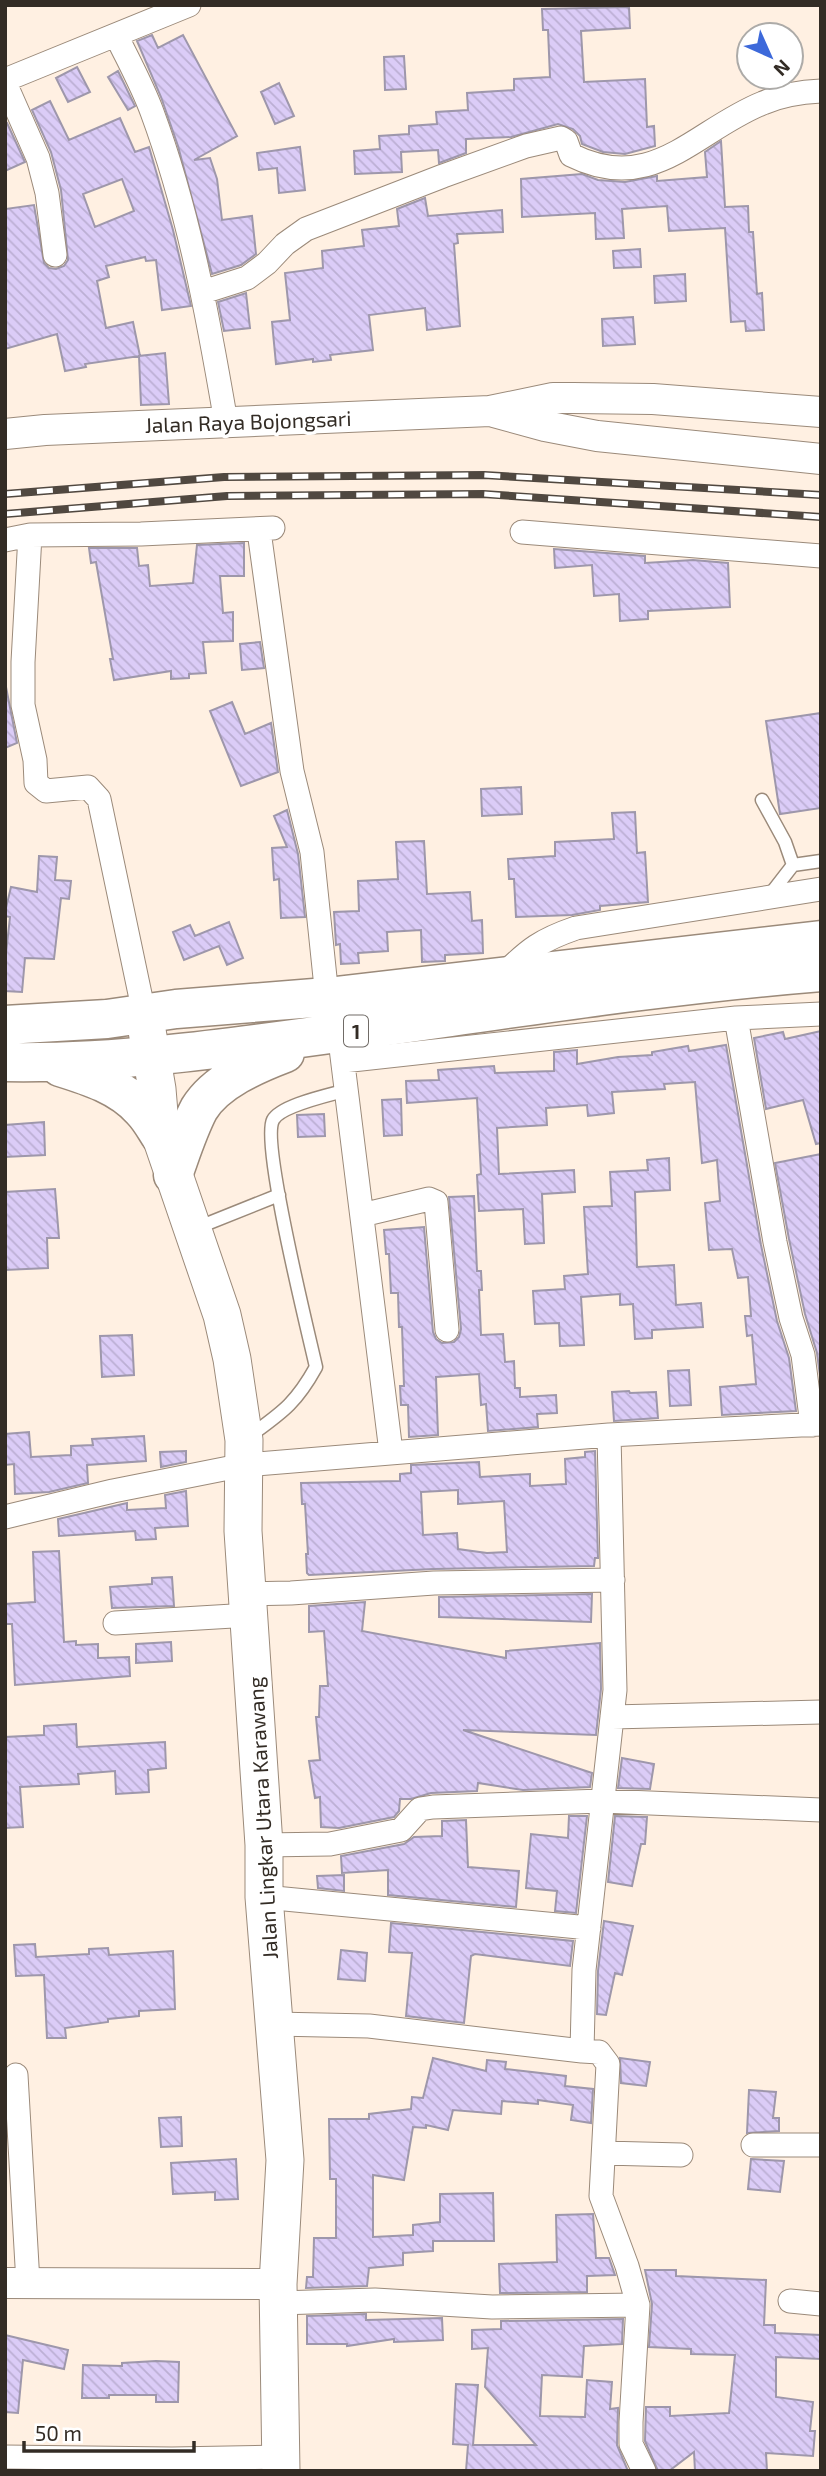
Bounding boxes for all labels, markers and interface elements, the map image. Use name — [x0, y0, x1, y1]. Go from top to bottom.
north arrow — [735, 21, 805, 91]
text: N — [769, 55, 795, 81]
street label: Jalan Raya Bojongsari — [144, 405, 352, 438]
road number: 1 — [344, 1015, 368, 1046]
street label: Jalan Lingkar Utara Karawang — [242, 1676, 282, 1960]
scale bar — [24, 2410, 194, 2454]
text: 50 m — [35, 2420, 82, 2445]

